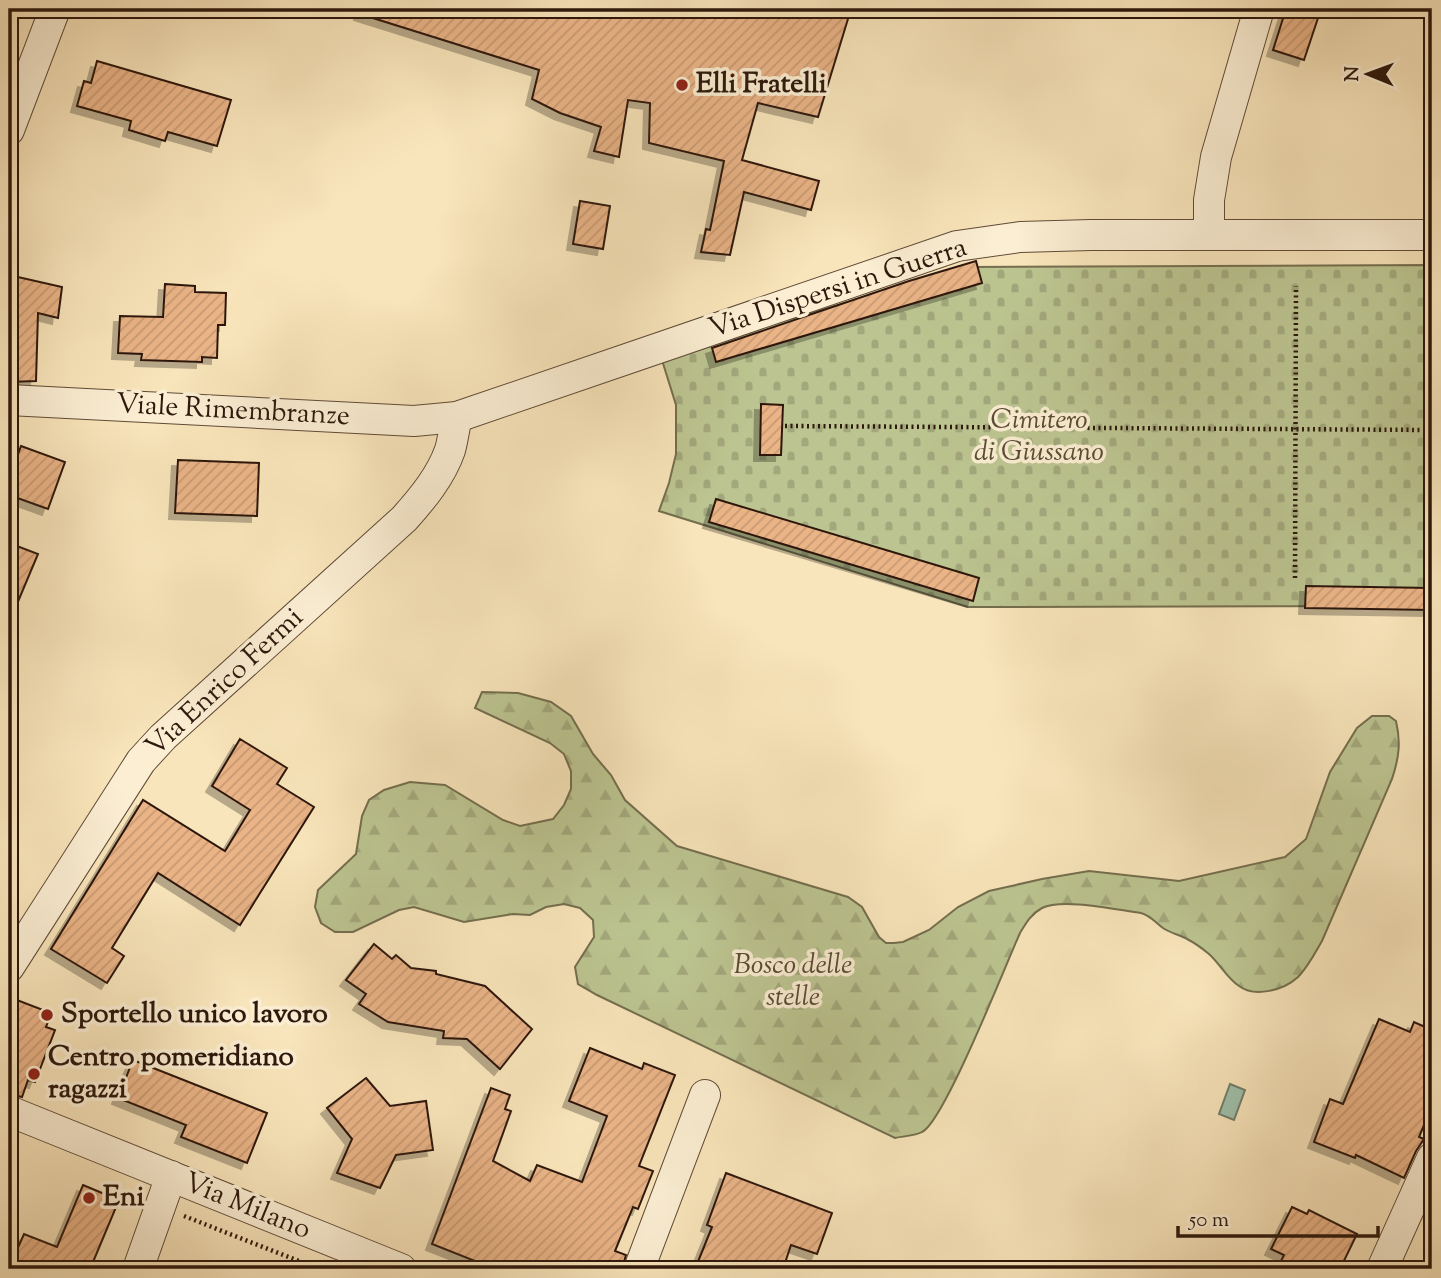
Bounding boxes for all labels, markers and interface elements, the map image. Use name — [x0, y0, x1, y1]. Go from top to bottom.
north arrow — [1332, 38, 1402, 108]
place label: Elli Fratelli — [696, 65, 827, 105]
text: N — [1340, 66, 1367, 82]
marker: Elli Fratelli — [674, 77, 690, 93]
street label: Via Dispersi in Guerra — [704, 228, 972, 350]
street label: Viale Rimembranze — [115, 385, 351, 437]
park label: Cimitero di Giussano — [974, 401, 1104, 473]
street label: Via Enrico Fermi — [137, 599, 313, 767]
park label: Bosco delle stelle — [734, 946, 852, 1018]
place label: Sportello unico lavoro — [61, 995, 328, 1035]
marker: Sportello unico lavoro — [39, 1007, 55, 1023]
place label: Centro pomeridiano ragazzi — [48, 1038, 294, 1110]
marker: Centro pomeridiano ragazzi — [26, 1066, 42, 1082]
street label: Via Milano — [177, 1163, 317, 1251]
place label: Eni — [103, 1178, 144, 1218]
marker: Eni — [81, 1190, 97, 1206]
scale bar — [1178, 1194, 1378, 1238]
text: 50 m — [1188, 1206, 1229, 1236]

